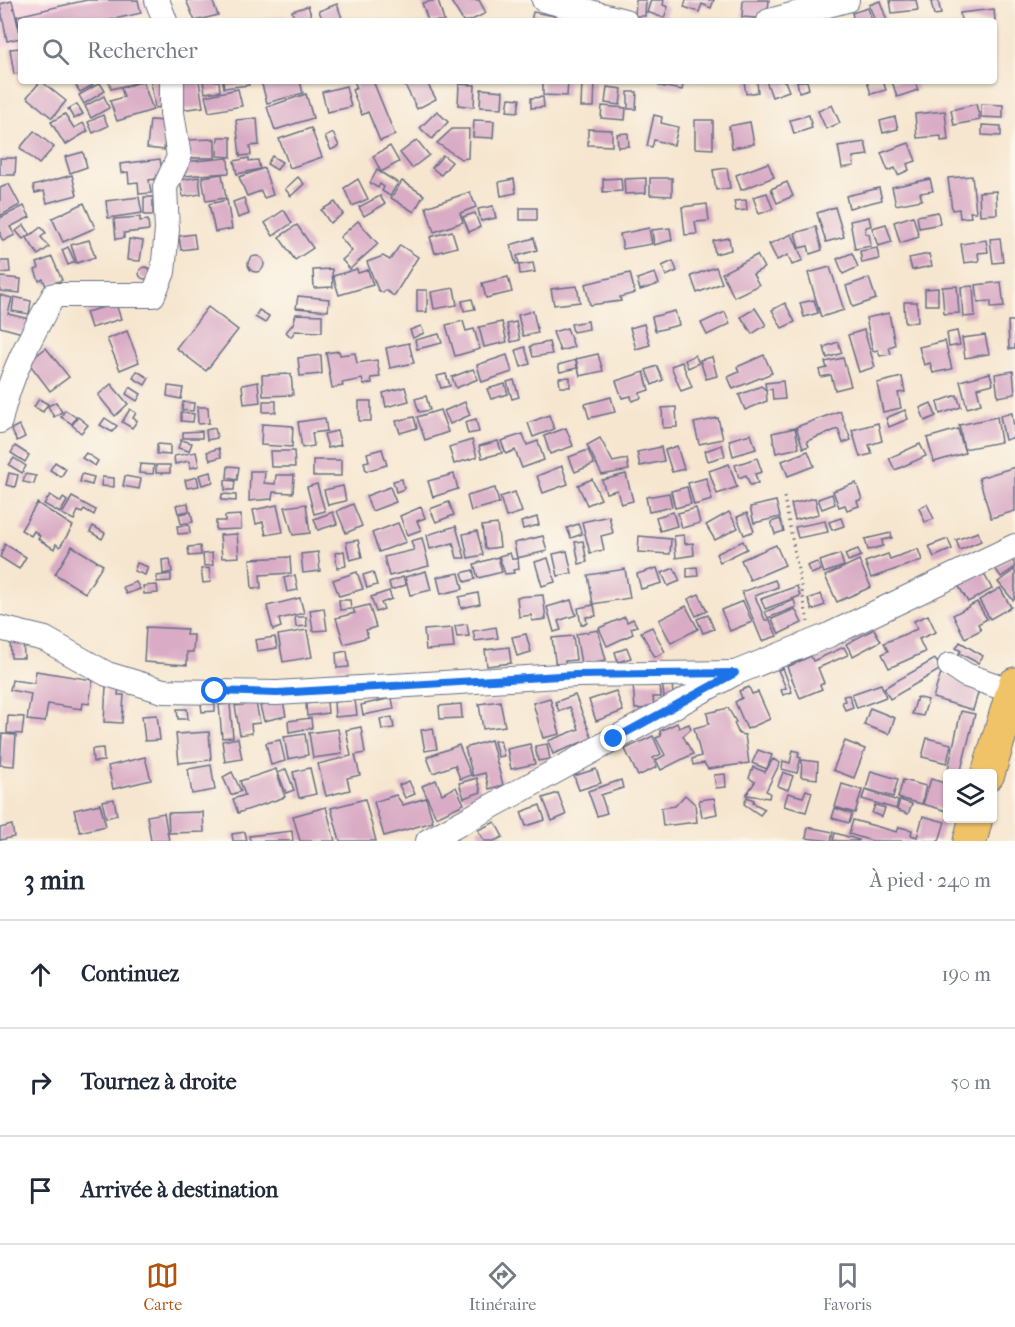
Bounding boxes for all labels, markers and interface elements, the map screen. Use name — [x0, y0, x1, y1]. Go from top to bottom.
search box — [18, 18, 997, 84]
icon: search — [39, 35, 72, 68]
text: Rechercher — [87, 38, 198, 64]
route start — [201, 677, 227, 703]
route end — [600, 725, 626, 751]
map controls — [943, 769, 997, 823]
button: layers — [943, 769, 997, 823]
text: 3 min — [24, 865, 85, 896]
text: À pied · 240 m — [870, 869, 991, 892]
icon: ahead — [24, 958, 57, 991]
text: Continuez — [81, 961, 179, 987]
text: 190 m — [941, 963, 991, 986]
icon: right — [24, 1066, 57, 1099]
text: Tournez à droite — [81, 1069, 237, 1095]
text: 50 m — [950, 1071, 991, 1094]
icon: arrive — [24, 1174, 57, 1207]
text: Arrivée à destination — [81, 1177, 278, 1203]
tab: Carte — [143, 1259, 182, 1314]
tab: Itinéraire — [469, 1259, 536, 1314]
tab: Favoris — [823, 1259, 872, 1314]

